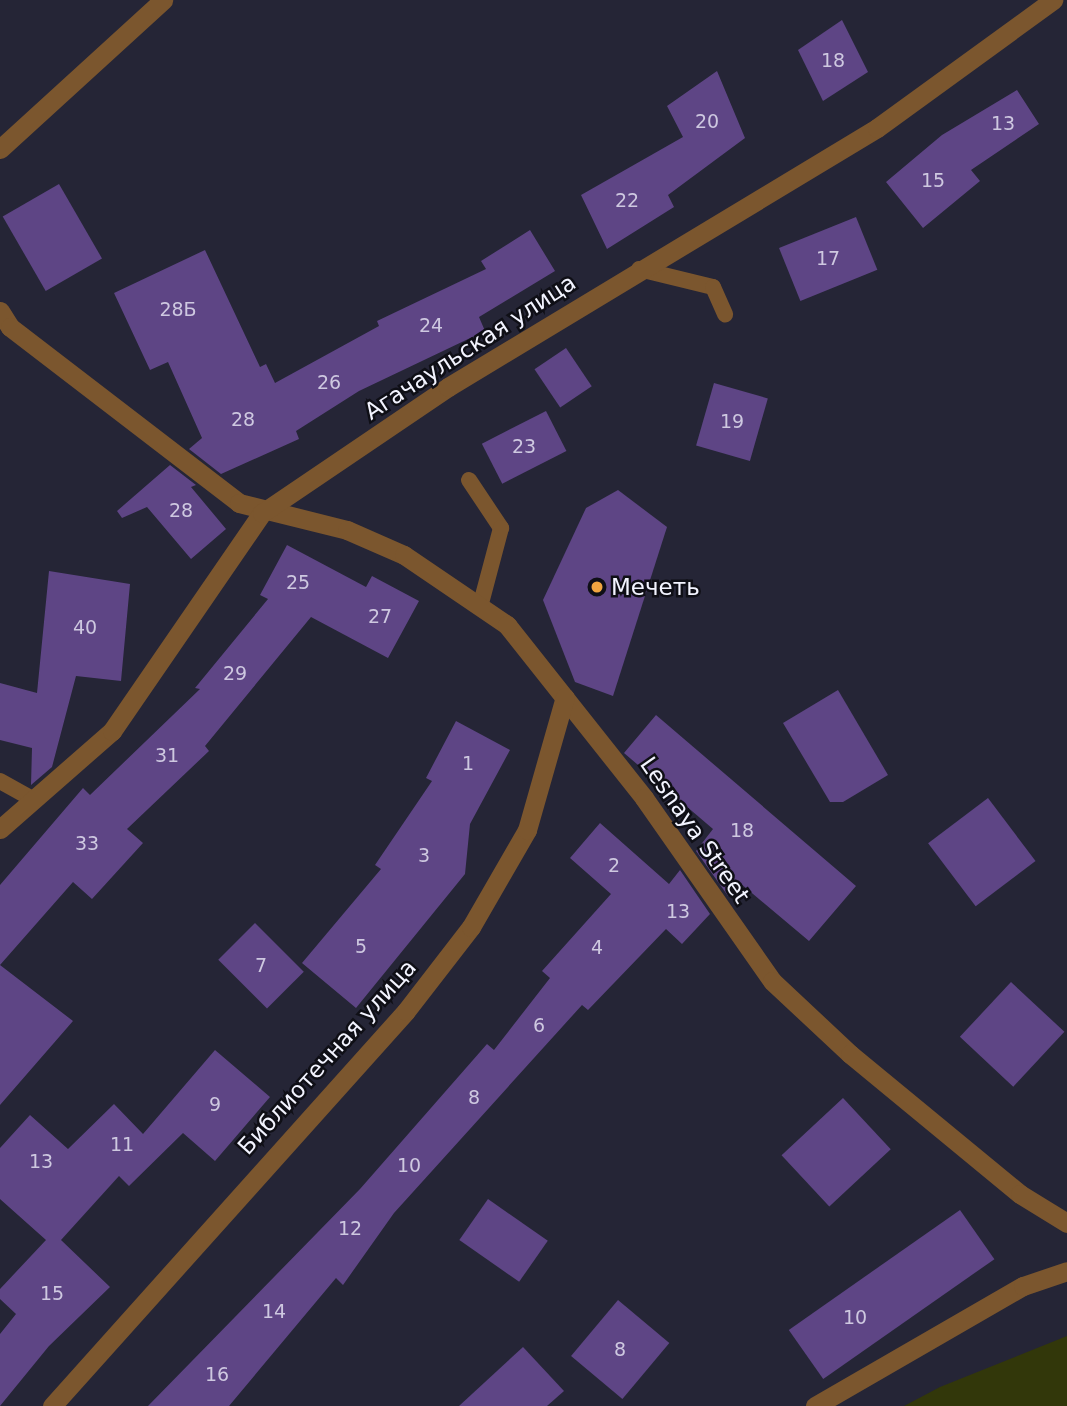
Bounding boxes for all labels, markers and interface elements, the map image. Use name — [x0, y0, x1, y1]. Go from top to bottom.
house number: 18 — [821, 50, 845, 72]
house number: 20 — [695, 111, 719, 133]
house number: 13 — [991, 113, 1015, 135]
house number: 15 — [921, 170, 945, 192]
house number: 22 — [615, 190, 639, 212]
house number: 17 — [816, 248, 840, 270]
street label: Агачаульская улица — [359, 268, 581, 426]
house number: 28Б — [159, 299, 197, 321]
house number: 24 — [419, 315, 443, 337]
house number: 26 — [317, 372, 341, 394]
house number: 28 — [231, 409, 255, 431]
house number: 19 — [720, 411, 744, 433]
house number: 23 — [512, 436, 536, 458]
house number: 28 — [169, 500, 193, 522]
house number: 25 — [286, 572, 310, 594]
place label: Мечеть — [611, 573, 700, 601]
marker: Мечеть — [589, 579, 605, 595]
house number: 27 — [368, 606, 392, 628]
house number: 40 — [73, 617, 97, 639]
house number: 29 — [223, 663, 247, 685]
house number: 31 — [155, 745, 179, 767]
street label: Lesnaya Street — [634, 752, 756, 908]
house number: 1 — [462, 753, 474, 775]
house number: 18 — [730, 820, 754, 842]
house number: 33 — [75, 833, 99, 855]
house number: 3 — [418, 845, 430, 867]
house number: 2 — [608, 855, 620, 877]
house number: 13 — [666, 901, 690, 923]
house number: 5 — [355, 936, 367, 958]
house number: 4 — [591, 937, 603, 959]
street label: Библиотечная улица — [232, 954, 422, 1160]
house number: 7 — [255, 955, 267, 977]
house number: 6 — [533, 1015, 545, 1037]
house number: 8 — [468, 1087, 480, 1109]
house number: 9 — [209, 1094, 221, 1116]
house number: 11 — [110, 1134, 134, 1156]
house number: 13 — [29, 1151, 53, 1173]
house number: 10 — [397, 1155, 421, 1177]
house number: 12 — [338, 1218, 362, 1240]
house number: 15 — [40, 1283, 64, 1305]
house number: 14 — [262, 1301, 286, 1323]
house number: 10 — [843, 1307, 867, 1329]
house number: 8 — [614, 1339, 626, 1361]
house number: 16 — [205, 1364, 229, 1386]

